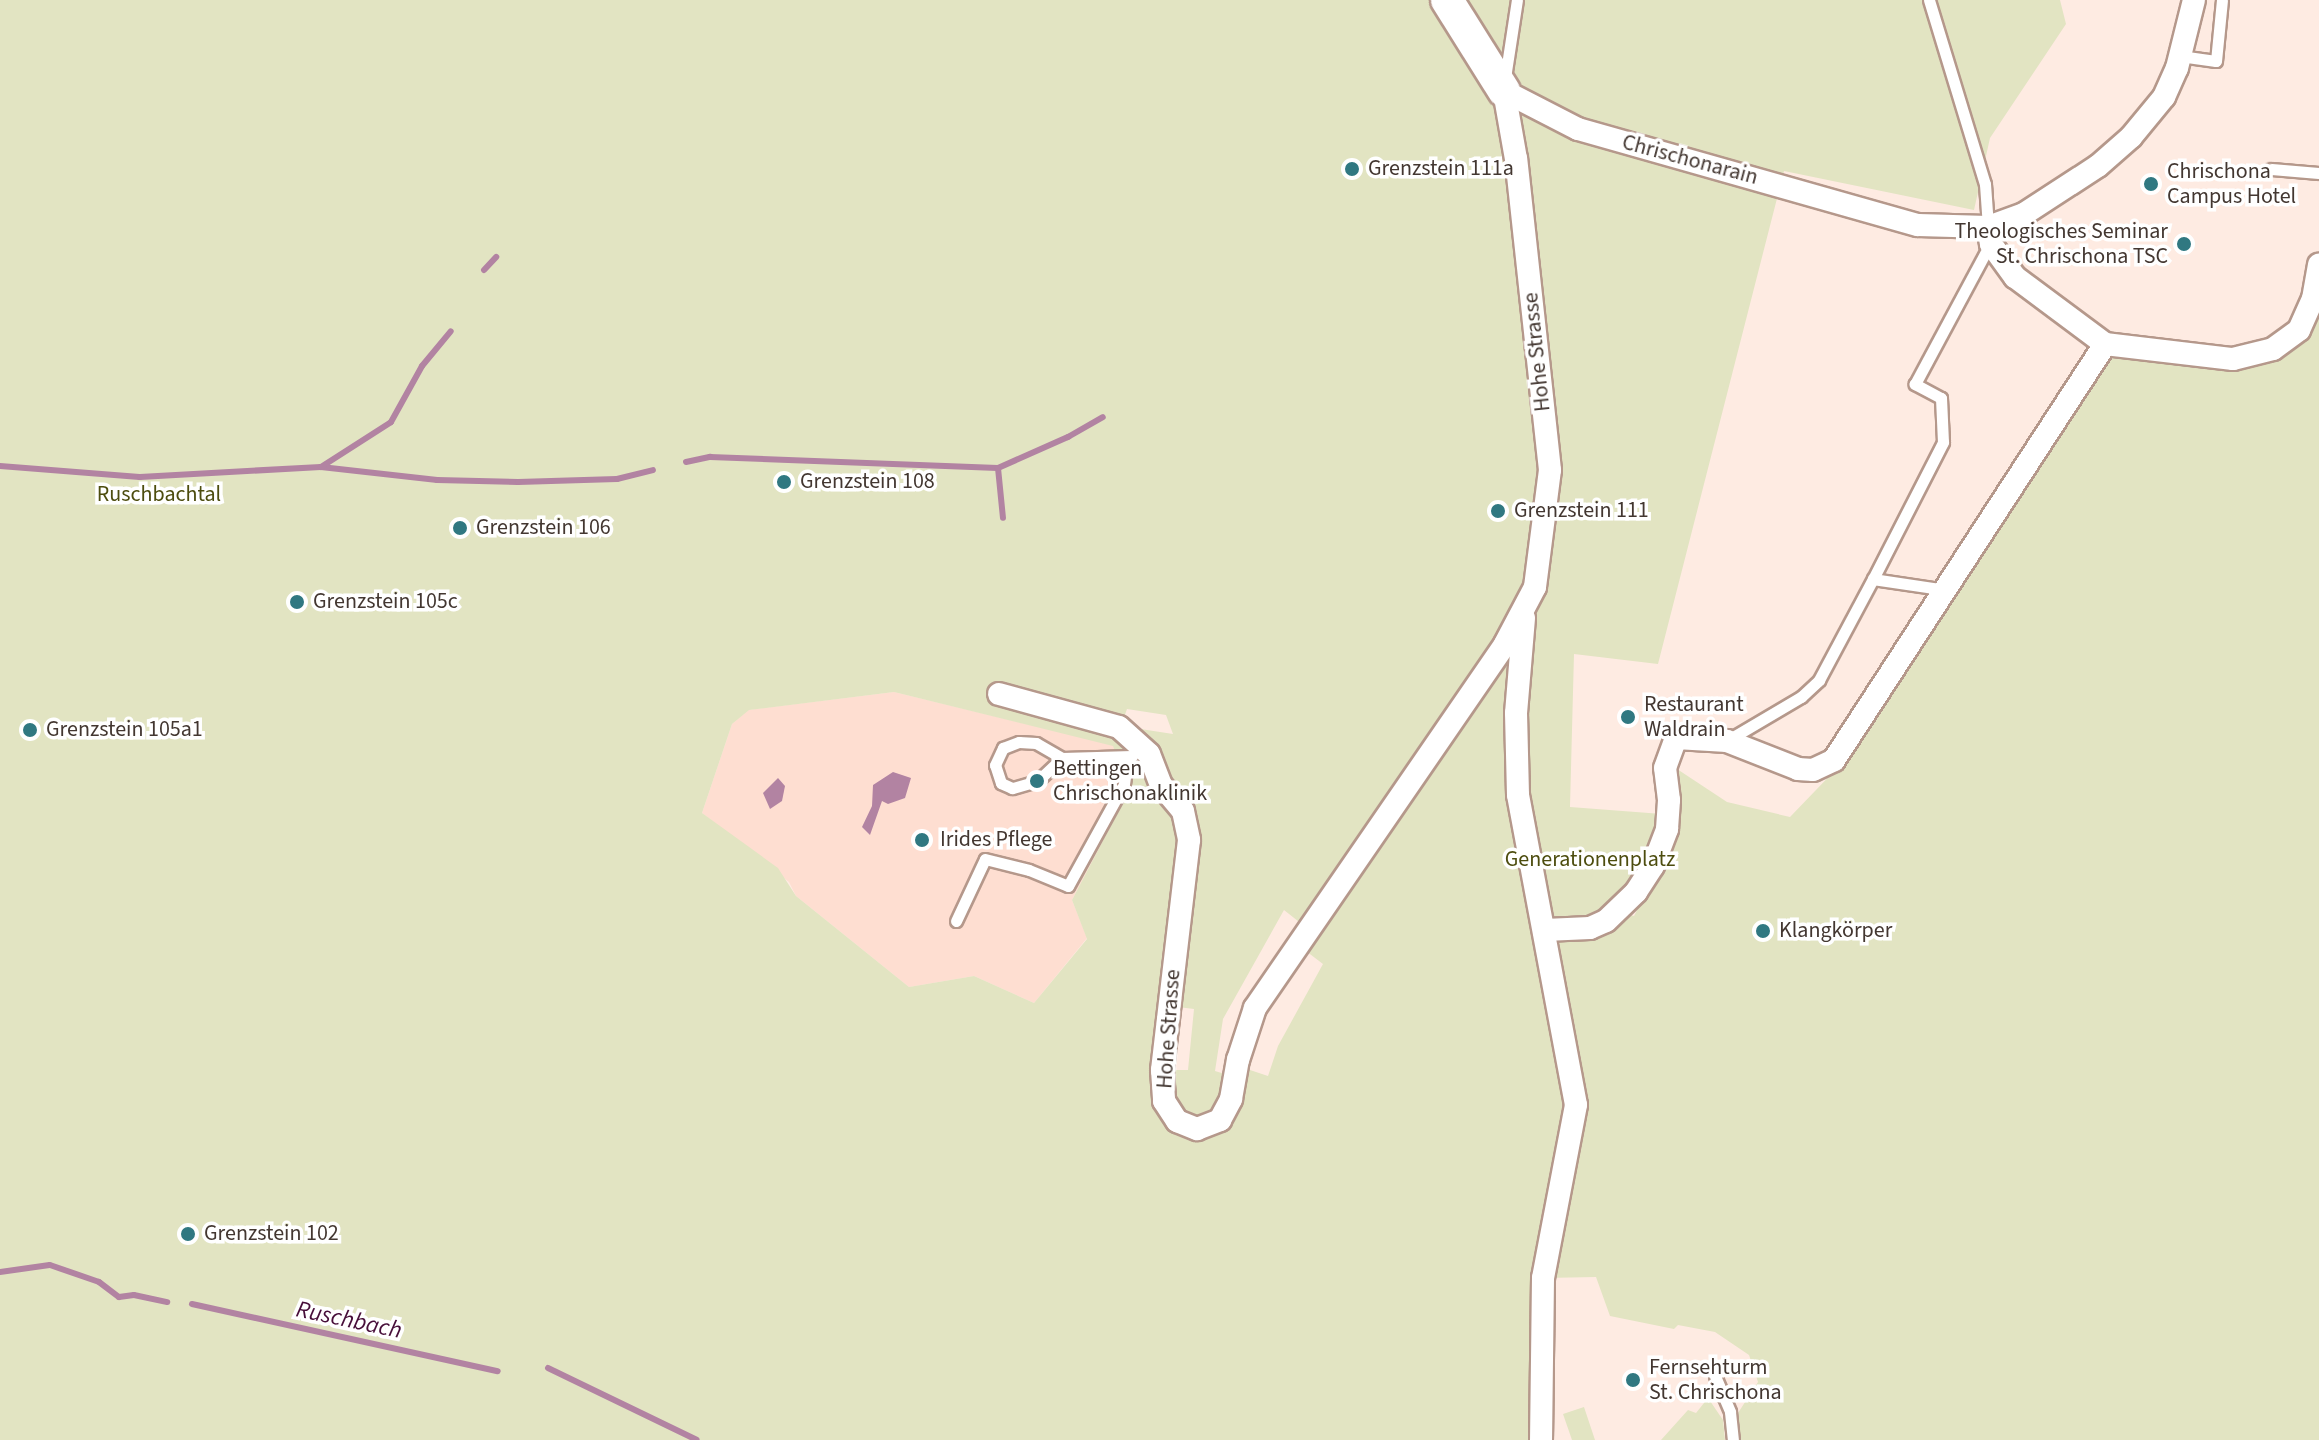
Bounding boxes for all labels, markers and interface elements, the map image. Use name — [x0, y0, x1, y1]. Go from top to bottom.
street label: Chrischonarain — [1619, 129, 1761, 191]
place label: Grenzstein 111a — [1368, 156, 1514, 182]
place label: Chrischona Campus Hotel — [2167, 158, 2296, 210]
marker: Grenzstein 111a — [1343, 160, 1361, 178]
marker: Chrischona Campus Hotel — [2142, 175, 2160, 193]
place label: Theologisches Seminar St. Chrischona TSC — [1955, 218, 2168, 270]
marker: Theologisches Seminar St. Chrischona TSC — [2175, 235, 2193, 253]
street label: Hohe Strasse — [1518, 291, 1556, 413]
place label: Grenzstein 108 — [800, 469, 935, 495]
marker: Grenzstein 108 — [775, 473, 793, 491]
park label: Ruschbachtal — [97, 482, 221, 508]
place label: Grenzstein 111 — [1514, 498, 1649, 524]
marker: Grenzstein 111 — [1489, 502, 1507, 520]
place label: Grenzstein 106 — [476, 515, 611, 541]
marker: Grenzstein 106 — [451, 519, 469, 537]
place label: Grenzstein 105c — [313, 589, 458, 615]
marker: Grenzstein 105c — [288, 593, 306, 611]
place label: Restaurant Waldrain — [1644, 691, 1744, 742]
marker: Restaurant Waldrain — [1619, 708, 1637, 726]
place label: Grenzstein 105a1 — [46, 717, 203, 743]
marker: Grenzstein 105a1 — [21, 721, 39, 739]
place label: Bettingen Chrischonaklinik — [1053, 755, 1207, 806]
marker: Bettingen Chrischonaklinik — [1028, 772, 1046, 790]
place label: Irides Pflege — [940, 827, 1052, 853]
marker: Irides Pflege — [911, 829, 933, 851]
park label: Generationenplatz — [1505, 847, 1675, 873]
place label: Klangkörper — [1779, 918, 1892, 944]
marker: Klangkörper — [1754, 922, 1772, 940]
street label: Hohe Strasse — [1152, 968, 1186, 1090]
place label: Grenzstein 102 — [204, 1221, 339, 1247]
marker: Grenzstein 102 — [179, 1225, 197, 1243]
water label: Ruschbach — [294, 1295, 404, 1345]
place label: Fernsehturm St. Chrischona — [1649, 1354, 1782, 1406]
marker: Fernsehturm St. Chrischona — [1624, 1371, 1642, 1389]

